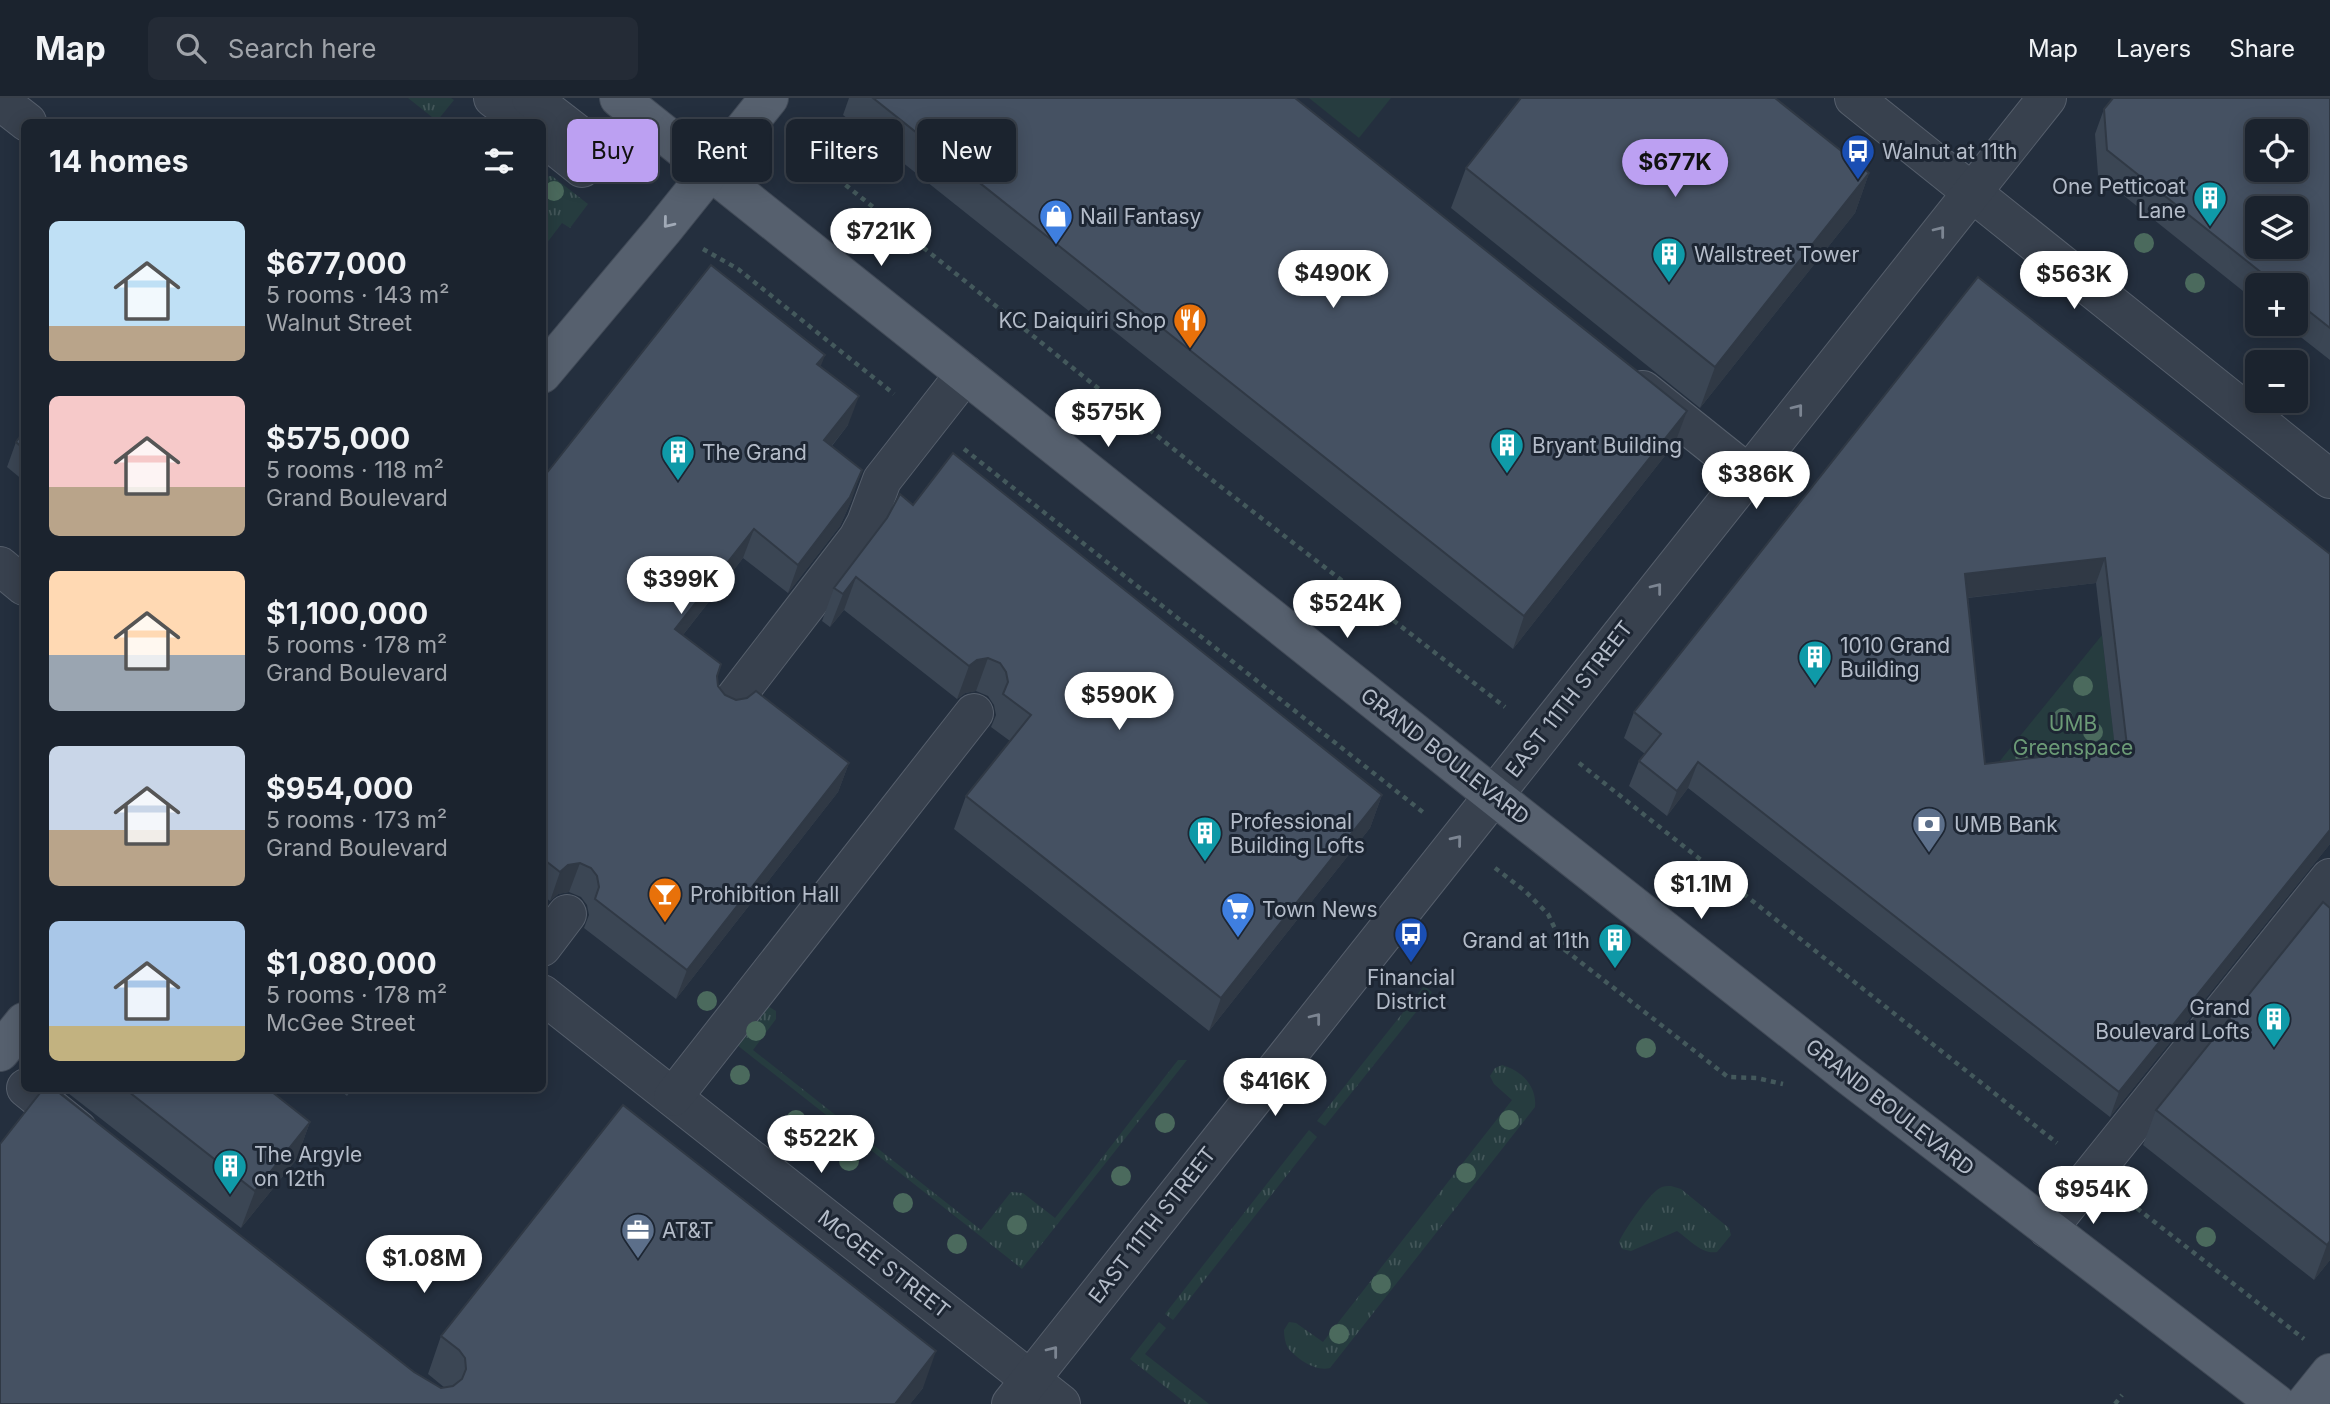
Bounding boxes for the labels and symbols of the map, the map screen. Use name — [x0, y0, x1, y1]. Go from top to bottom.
bus stop icon: Walnut at 11th — [1839, 132, 1877, 181]
place label: Walnut at 11th — [1882, 139, 2017, 164]
pin: $677K — [1626, 140, 1724, 199]
place label: One Petticoat Lane — [2052, 174, 2186, 223]
building icon: One Petticoat Lane — [2191, 179, 2229, 228]
shop icon: Nail Fantasy — [1037, 197, 1075, 246]
place label: Nail Fantasy — [1080, 204, 1202, 229]
pin: $721K — [832, 208, 930, 268]
one-way arrow — [664, 216, 677, 228]
one-way arrow — [1931, 227, 1944, 239]
building icon: Wallstreet Tower — [1650, 235, 1688, 284]
place label: Wallstreet Tower — [1694, 242, 1860, 267]
pin: $490K — [1284, 250, 1382, 310]
pin: $563K — [2025, 252, 2123, 311]
restaurant icon: KC Daiquiri Shop — [1171, 301, 1209, 350]
place label: KC Daiquiri Shop — [998, 308, 1166, 333]
pin: $575K — [1059, 390, 1157, 449]
one-way arrow — [1790, 405, 1803, 417]
building icon: Bryant Building — [1488, 426, 1526, 475]
building icon: The Grand — [659, 433, 697, 482]
place label: Bryant Building — [1532, 433, 1682, 458]
place label: The Grand — [702, 440, 807, 465]
pin: $386K — [1707, 452, 1805, 511]
pin: $399K — [632, 556, 730, 616]
pin: $524K — [1298, 580, 1396, 640]
one-way arrow — [1649, 583, 1661, 596]
street label: EAST 11TH STREET — [1500, 616, 1638, 782]
place label: 1010 Grand Building — [1840, 633, 1950, 682]
building icon: 1010 Grand Building — [1796, 638, 1834, 687]
pin: $590K — [1070, 672, 1168, 732]
street label: GRAND BOULEVARD — [1356, 683, 1534, 829]
park label: UMB Greenspace — [2013, 711, 2133, 760]
bank icon: UMB Bank — [1910, 805, 1948, 854]
place label: Professional Building Lofts — [1230, 809, 1365, 858]
place label: UMB Bank — [1954, 812, 2058, 837]
building icon: Professional Building Lofts — [1186, 814, 1224, 863]
one-way arrow — [1449, 836, 1461, 849]
pin: $1.1M — [1652, 862, 1750, 921]
bar icon: Prohibition Hall — [646, 875, 684, 924]
place label: Prohibition Hall — [690, 882, 839, 907]
supermarket icon: Town News — [1219, 890, 1257, 939]
place label: Town News — [1262, 897, 1378, 922]
bus stop icon: Financial District — [1392, 915, 1430, 964]
building icon: Grand at 11th — [1596, 921, 1634, 970]
place label: Grand at 11th — [1462, 928, 1590, 953]
place label: Financial District — [1367, 965, 1455, 1014]
place label: Grand Boulevard Lofts — [2095, 995, 2250, 1044]
building icon: Grand Boulevard Lofts — [2255, 1000, 2293, 1049]
one-way arrow — [1307, 1014, 1320, 1026]
street label: GRAND BOULEVARD — [1801, 1034, 1979, 1180]
pin: $416K — [1226, 1058, 1324, 1118]
pin: $522K — [772, 1116, 870, 1175]
place label: The Argyle on 12th — [254, 1142, 362, 1191]
street label: EAST 11TH STREET — [1083, 1142, 1221, 1308]
building icon: The Argyle on 12th — [211, 1147, 249, 1196]
pin: $954K — [2044, 1166, 2142, 1226]
street label: MCGEE STREET — [813, 1205, 955, 1323]
office icon: AT&T — [619, 1211, 657, 1260]
place label: AT&T — [662, 1218, 713, 1243]
pin: $1.08M — [367, 1236, 481, 1295]
one-way arrow — [1045, 1346, 1057, 1359]

